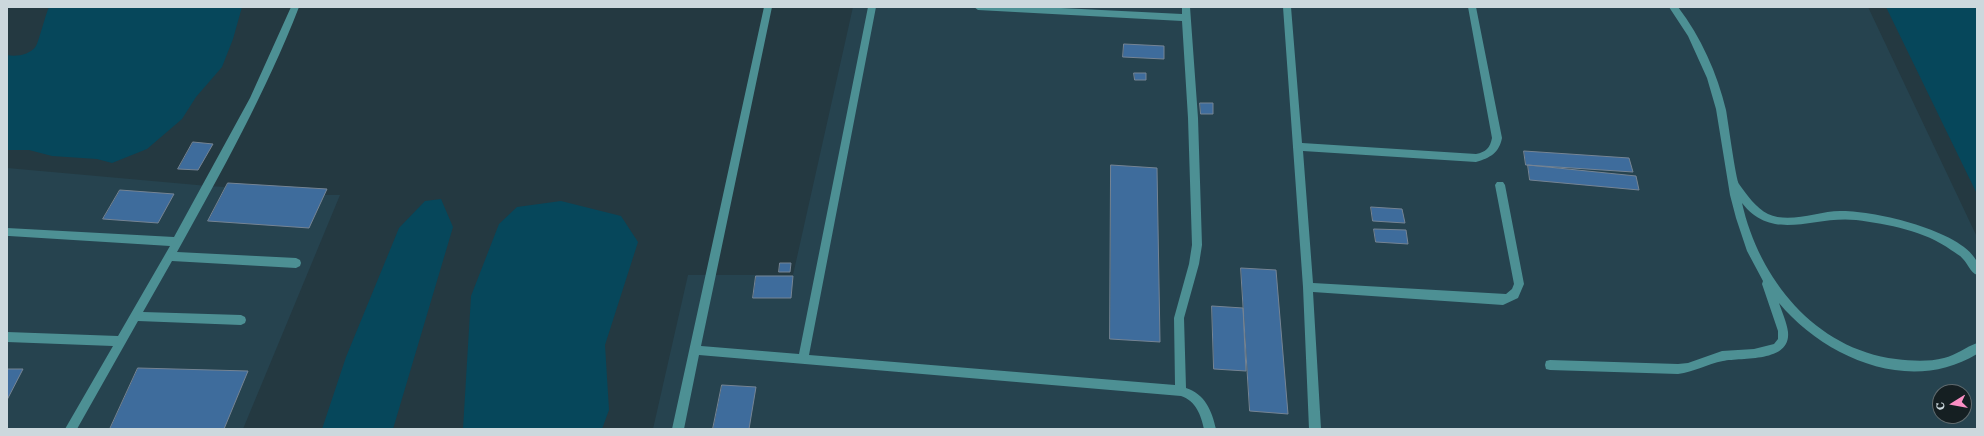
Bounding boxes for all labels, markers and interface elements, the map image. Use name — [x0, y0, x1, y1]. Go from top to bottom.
north arrow — [1932, 384, 1972, 424]
text: С — [1934, 401, 1948, 411]

